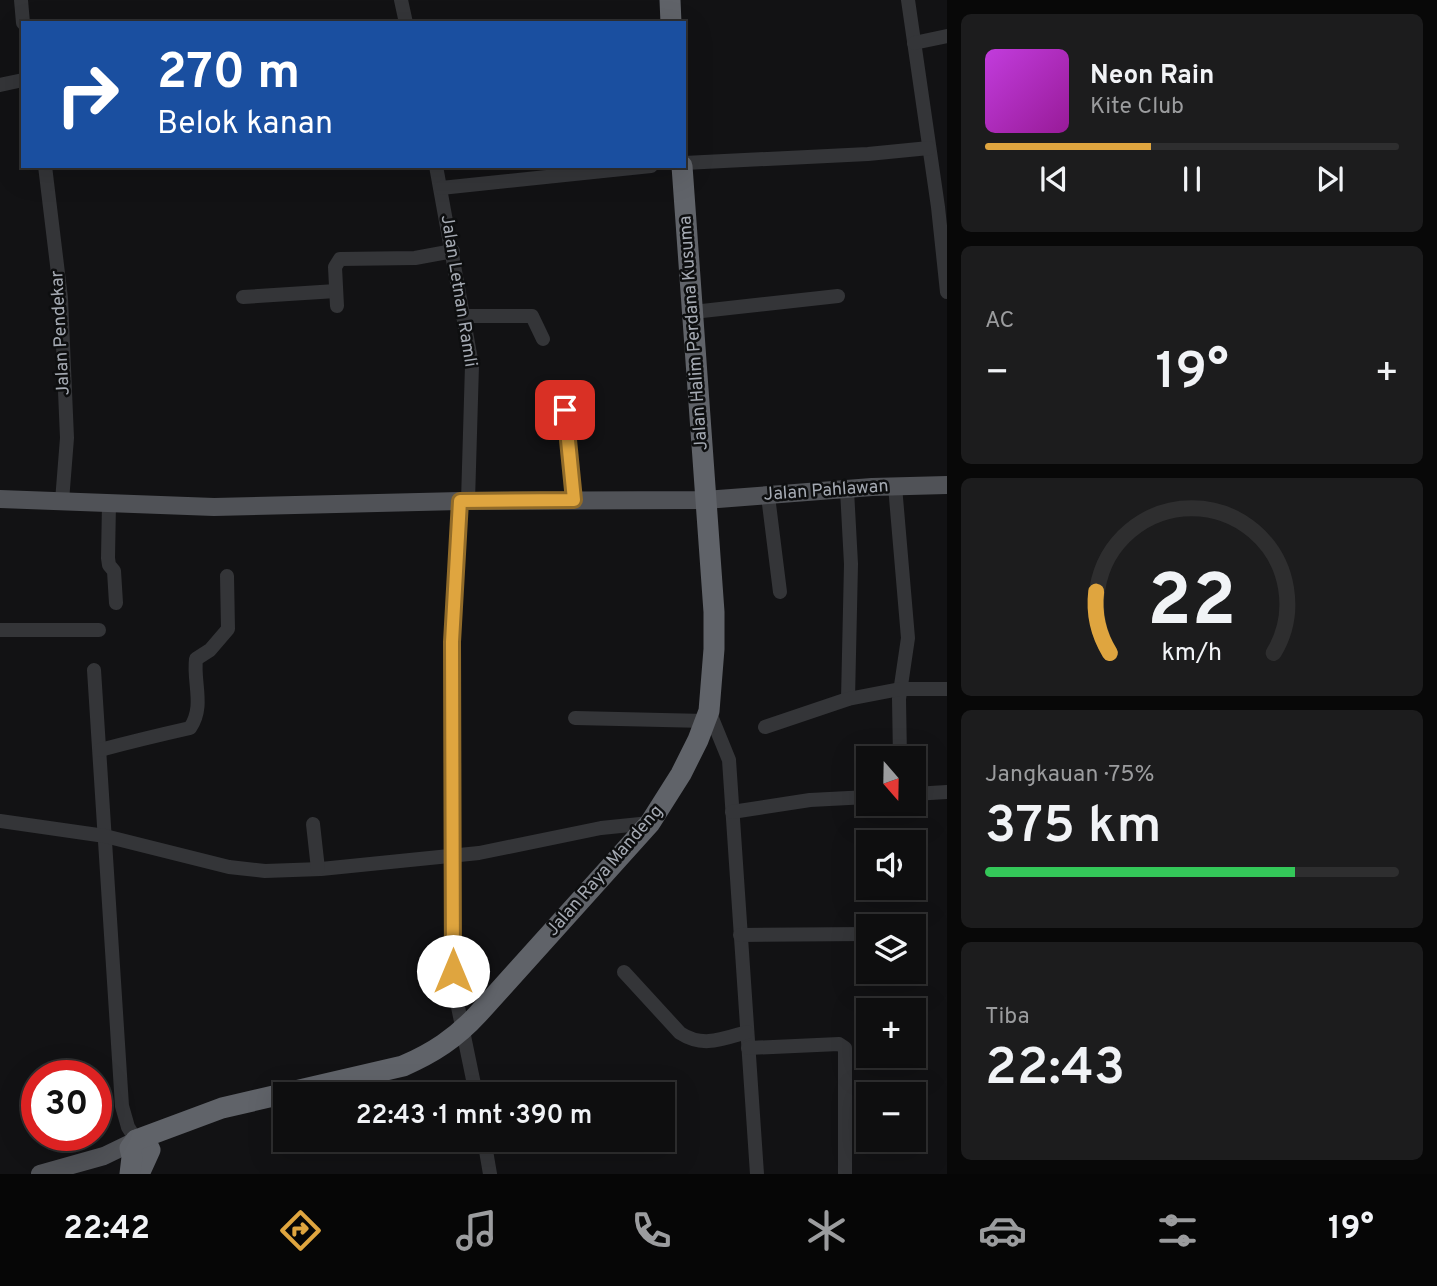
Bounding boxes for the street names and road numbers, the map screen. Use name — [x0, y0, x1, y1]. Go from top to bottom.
street label: Jalan Letnan Ramli — [435, 213, 481, 369]
street label: Jalan Halim Perdana Kusuma — [674, 215, 714, 451]
street label: Jalan Pendekar — [46, 270, 76, 396]
street label: Jalan Pahlawan — [763, 475, 889, 507]
street label: Jalan Raya Mandeng — [542, 801, 668, 941]

